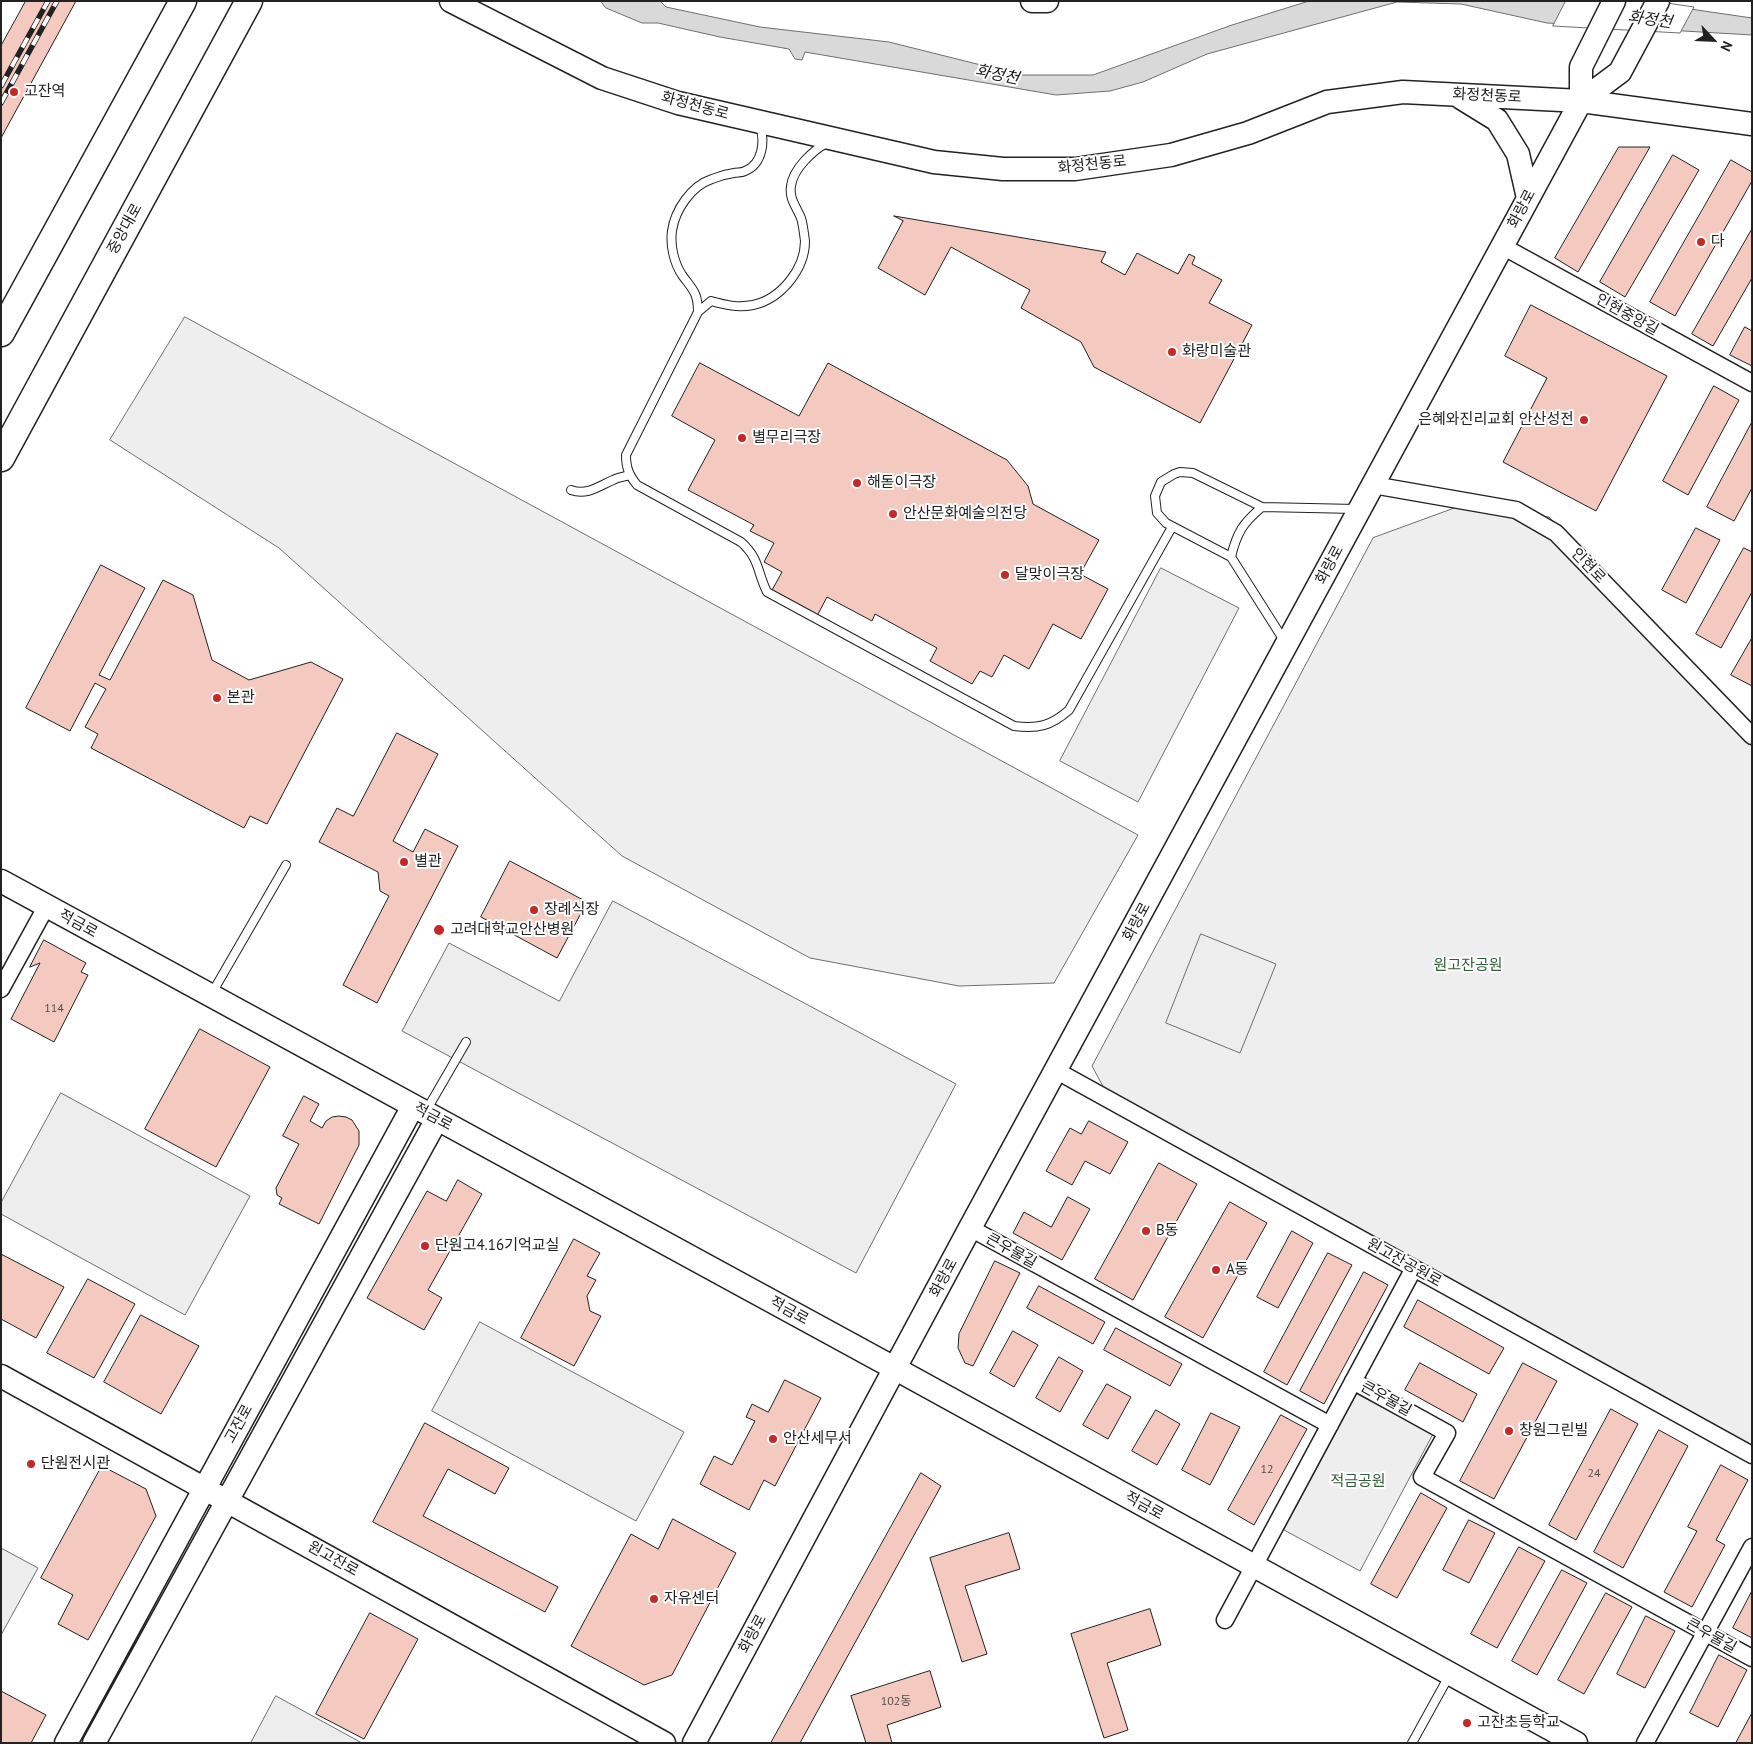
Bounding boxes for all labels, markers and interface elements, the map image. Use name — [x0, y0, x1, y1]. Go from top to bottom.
water label: 화정천 — [1627, 7, 1673, 33]
north arrow — [1688, 15, 1738, 65]
text: N — [1716, 38, 1737, 54]
water label: 화정천 — [973, 61, 1021, 89]
place label: 고잔역 — [24, 83, 65, 101]
street label: 화정천동로 — [1452, 85, 1522, 107]
marker: 고잔역 — [8, 86, 20, 98]
street label: 화정천동로 — [659, 88, 731, 124]
street label: 화정천동로 — [1057, 152, 1127, 178]
street label: 화랑로 — [1504, 186, 1540, 232]
street label: 중앙대로 — [104, 200, 146, 258]
place label: 다 — [1711, 233, 1725, 251]
marker: 다 — [1695, 236, 1707, 248]
street label: 인현중앙길 — [1592, 290, 1662, 340]
place label: 화랑미술관 — [1182, 343, 1251, 361]
marker: 화랑미술관 — [1166, 346, 1178, 358]
place label: 은혜와진리교회 안산성전 — [1418, 411, 1574, 429]
marker: 은혜와진리교회 안산성전 — [1578, 414, 1590, 426]
place label: 별무리극장 — [752, 429, 821, 447]
marker: 별무리극장 — [736, 432, 748, 444]
place label: 해돋이극장 — [867, 474, 936, 492]
marker: 해돋이극장 — [851, 477, 863, 489]
place label: 안산문화예술의전당 — [903, 505, 1027, 523]
marker: 안산문화예술의전당 — [887, 508, 899, 520]
street label: 화랑로 — [1312, 542, 1348, 588]
street label: 인현로 — [1567, 545, 1609, 587]
place label: 달맞이극장 — [1015, 566, 1084, 584]
marker: 달맞이극장 — [999, 569, 1011, 581]
place label: 본관 — [227, 689, 255, 707]
marker: 본관 — [211, 692, 223, 704]
place label: 별관 — [414, 853, 442, 871]
marker: 별관 — [398, 856, 410, 868]
street label: 화랑로 — [1119, 899, 1155, 945]
place label: 장례식장 — [544, 901, 599, 919]
marker: 장례식장 — [528, 904, 540, 916]
street label: 적금로 — [56, 906, 100, 942]
place label: 고려대학교안산병원 — [450, 921, 574, 939]
marker: 고려대학교안산병원 — [432, 923, 446, 937]
park label: 원고잔공원 — [1434, 957, 1502, 975]
house number: 114 — [44, 1002, 64, 1016]
street label: 적금로 — [410, 1099, 456, 1135]
place label: B동 — [1156, 1222, 1179, 1240]
marker: B동 — [1140, 1225, 1152, 1237]
street label: 큰우물길 — [982, 1230, 1040, 1272]
street label: 원고잔공원로 — [1363, 1235, 1445, 1291]
place label: 단원고4.16기억교실 — [435, 1237, 559, 1255]
marker: 단원고4.16기억교실 — [419, 1240, 431, 1252]
street label: 화랑로 — [926, 1255, 962, 1301]
place label: A동 — [1226, 1261, 1249, 1279]
marker: A동 — [1210, 1264, 1222, 1276]
street label: 적금로 — [767, 1293, 811, 1329]
street label: 큰우물길 — [1357, 1378, 1415, 1420]
street label: 고잔로 — [221, 1402, 257, 1446]
place label: 창원그린빌 — [1519, 1422, 1588, 1440]
marker: 창원그린빌 — [1503, 1425, 1515, 1437]
place label: 안산세무서 — [783, 1430, 852, 1448]
marker: 안산세무서 — [767, 1433, 779, 1445]
place label: 단원전시관 — [41, 1455, 110, 1473]
marker: 단원전시관 — [25, 1458, 37, 1470]
house number: 12 — [1260, 1463, 1274, 1477]
house number: 24 — [1587, 1467, 1601, 1481]
park label: 적금공원 — [1330, 1473, 1386, 1491]
street label: 적금로 — [1122, 1488, 1166, 1524]
street label: 원고잔로 — [304, 1538, 362, 1580]
place label: 자유센터 — [664, 1590, 719, 1608]
marker: 자유센터 — [648, 1593, 660, 1605]
street label: 화랑로 — [735, 1611, 771, 1657]
street label: 큰우물길 — [1682, 1615, 1740, 1657]
house number: 102동 — [881, 1695, 911, 1709]
place label: 고잔초등학교 — [1477, 1714, 1560, 1732]
marker: 고잔초등학교 — [1461, 1717, 1473, 1729]

